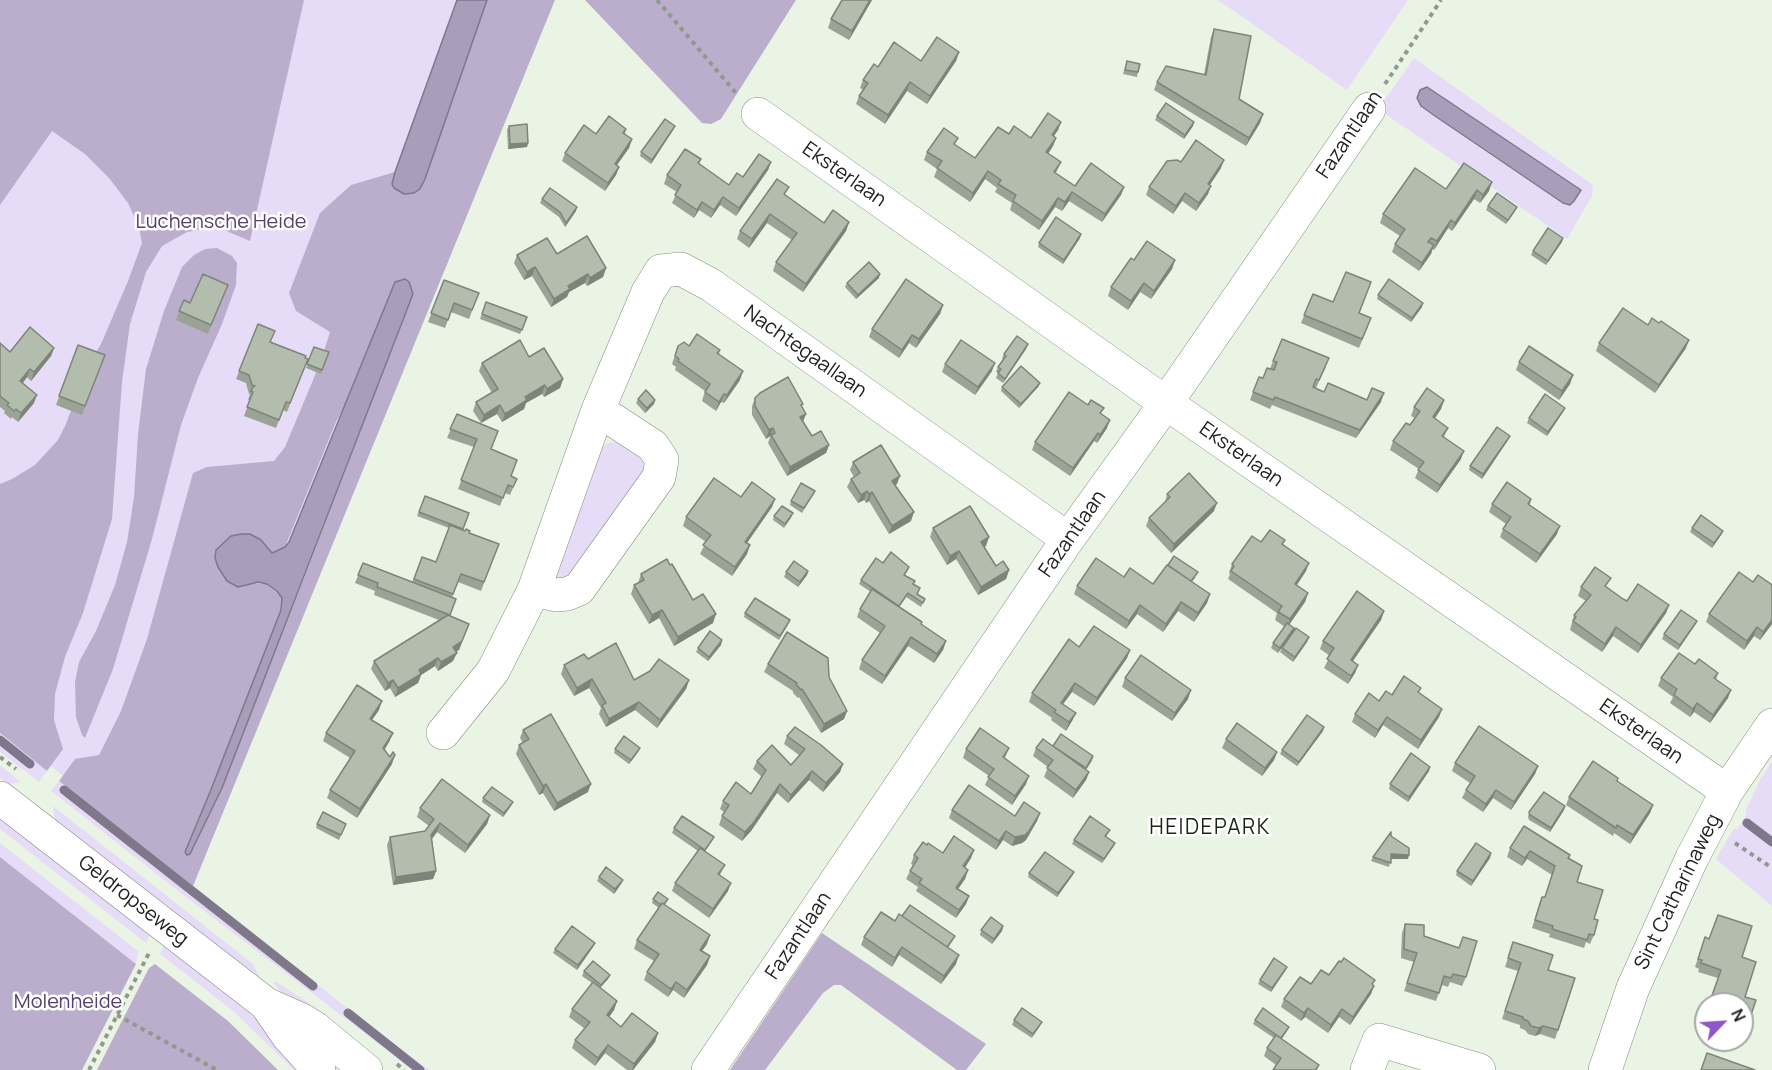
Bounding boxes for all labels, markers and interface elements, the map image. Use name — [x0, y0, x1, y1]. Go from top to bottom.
street label: Fazantlaan — [1312, 87, 1388, 183]
street label: Eksterlaan — [797, 137, 891, 213]
park label: Luchensche Heide — [135, 210, 307, 234]
street label: Nachtegaallaan — [739, 301, 871, 403]
street label: Eksterlaan — [1194, 417, 1288, 493]
street label: Fazantlaan — [1034, 486, 1112, 582]
street label: Eksterlaan — [1594, 694, 1688, 770]
street label: Sint Catharinaweg — [1630, 810, 1726, 974]
district label: HEIDEPARK — [1149, 815, 1271, 841]
street label: Geldropseweg — [73, 851, 193, 951]
street label: Fazantlaan — [761, 888, 837, 984]
park label: Molenheide — [14, 990, 122, 1014]
north arrow — [1694, 992, 1754, 1052]
text: N — [1726, 1005, 1751, 1025]

